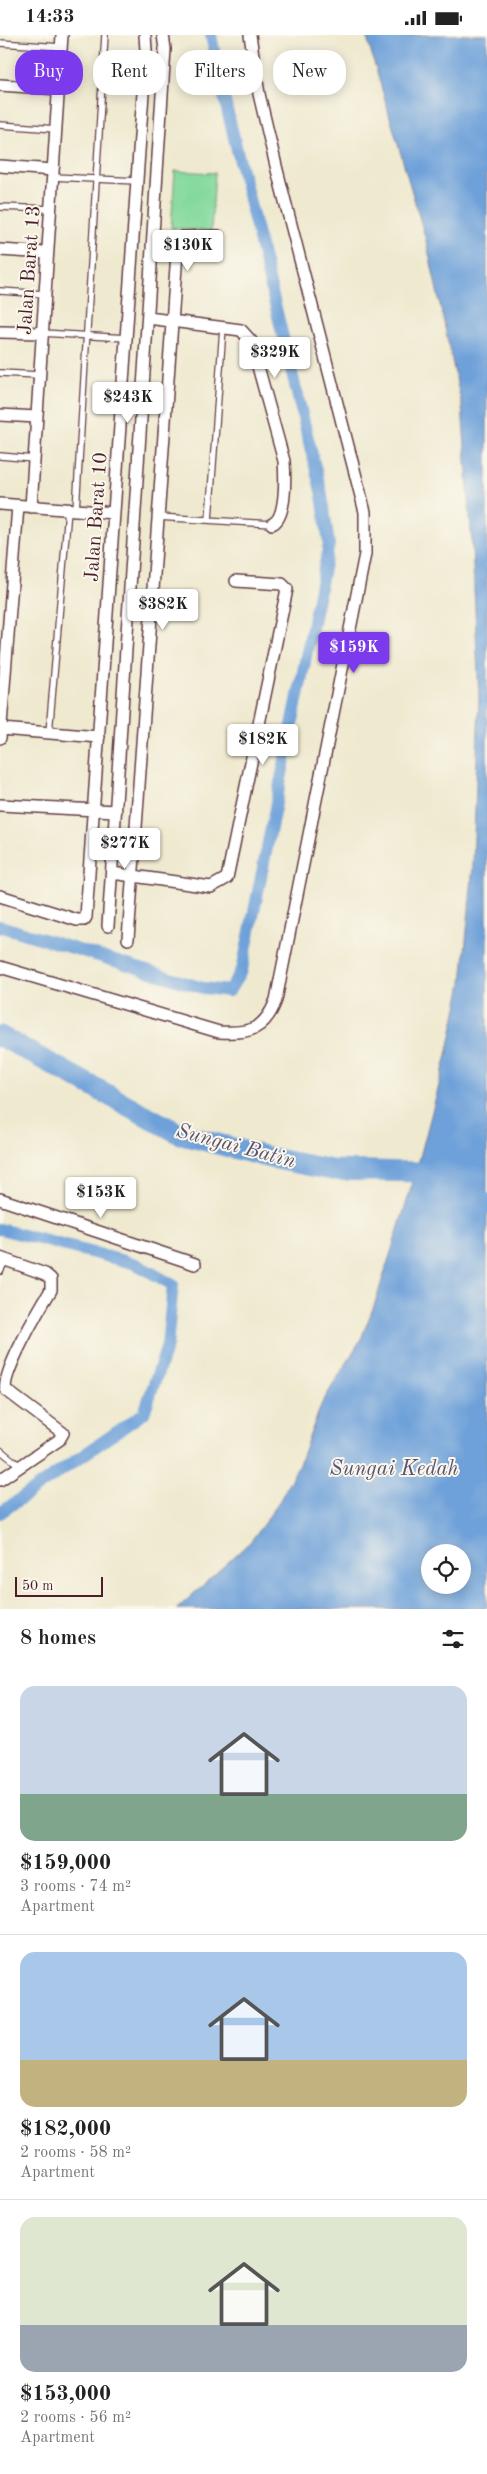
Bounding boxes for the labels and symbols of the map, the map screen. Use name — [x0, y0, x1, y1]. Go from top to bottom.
street label: Jalan Barat 13 — [15, 205, 45, 336]
pin: $130K — [153, 229, 223, 272]
pin: $329K — [240, 337, 310, 379]
pin: $243K — [93, 381, 163, 424]
street label: Jalan Barat 10 — [82, 452, 112, 583]
pin: $382K — [128, 589, 198, 631]
pin: $159K — [319, 631, 389, 674]
pin: $182K — [228, 723, 298, 766]
pin: $277K — [90, 827, 160, 870]
water label: Sungai Batin — [174, 1120, 298, 1172]
pin: $153K — [66, 1177, 136, 1219]
water label: Sungai Kedah — [330, 1459, 459, 1480]
scale bar — [15, 1574, 102, 1597]

